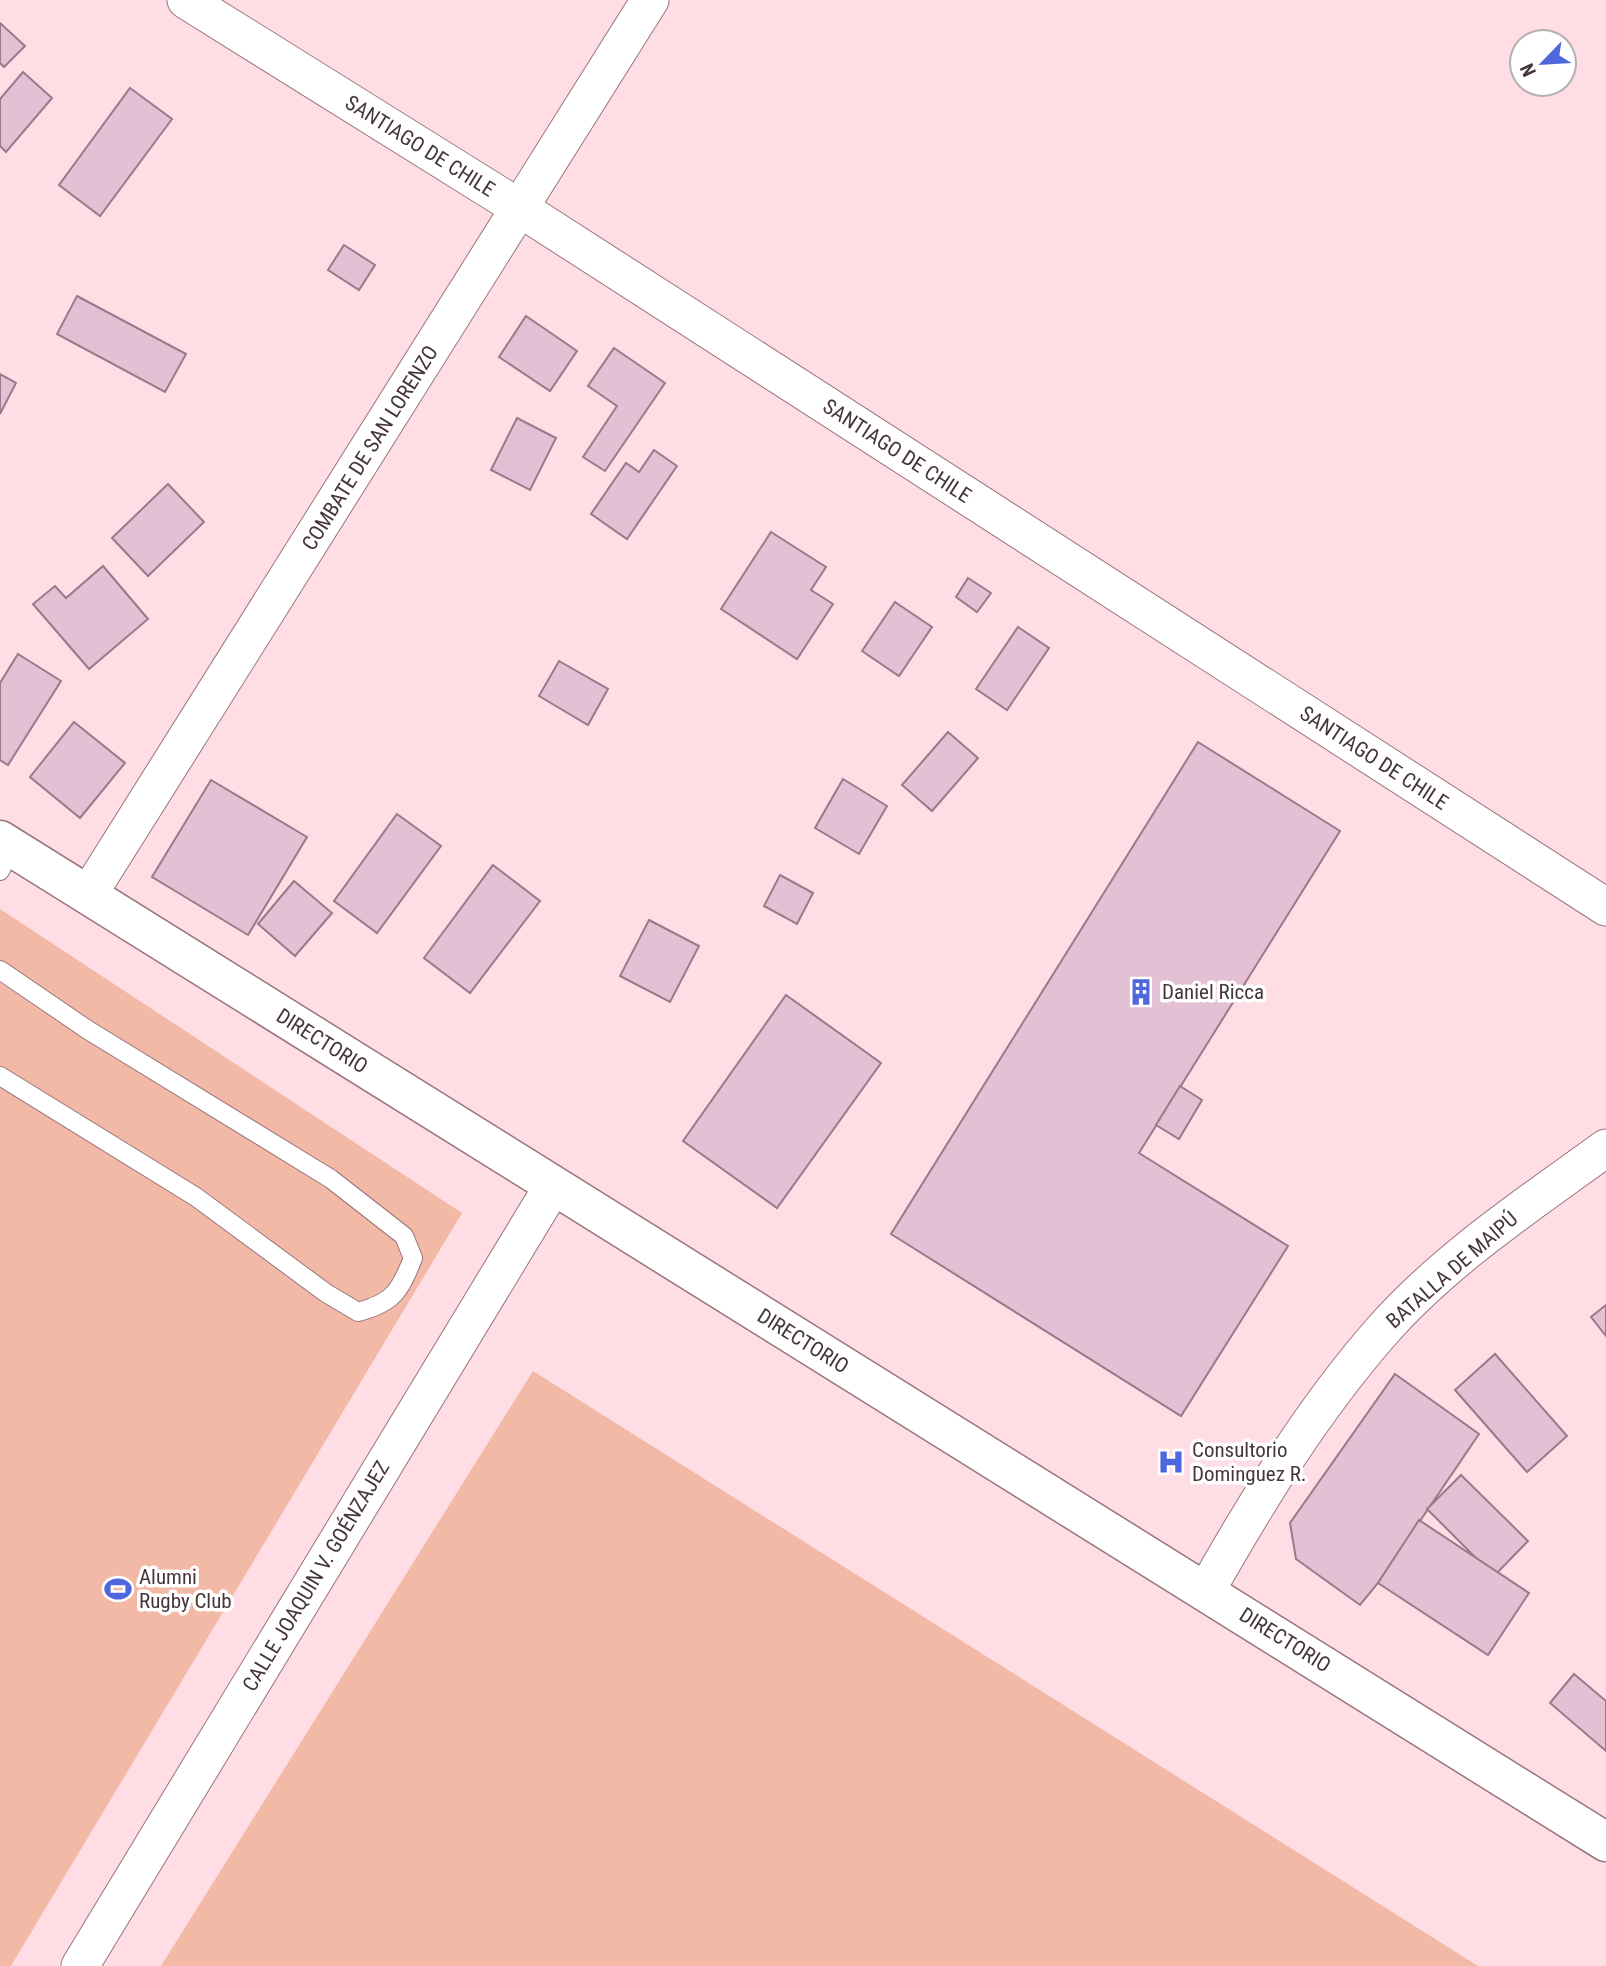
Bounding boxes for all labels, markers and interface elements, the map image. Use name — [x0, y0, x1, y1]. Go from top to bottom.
north arrow — [1508, 28, 1578, 98]
text: N — [1515, 60, 1541, 80]
street label: SANTIAGO DE CHILE — [341, 90, 499, 202]
street label: COMBATE DE SAN LORENZO — [297, 341, 443, 555]
street label: SANTIAGO DE CHILE — [818, 394, 976, 508]
street label: SANTIAGO DE CHILE — [1295, 701, 1453, 815]
building icon: Daniel Ricca — [1126, 977, 1156, 1007]
place label: Daniel Ricca — [1162, 980, 1264, 1004]
street label: DIRECTORIO — [272, 1004, 372, 1078]
street label: BATALLA DE MAIPÚ — [1382, 1207, 1522, 1333]
street label: DIRECTORIO — [753, 1304, 853, 1378]
place label: Consultorio Dominguez R. — [1192, 1438, 1306, 1486]
hospital icon: Consultorio Dominguez R. — [1156, 1447, 1186, 1477]
street label: CALLE JOAQUIN V. GOÉNZAJEZ — [238, 1456, 394, 1696]
place label: Alumni Rugby Club — [139, 1565, 232, 1613]
sports icon: Alumni Rugby Club — [103, 1574, 133, 1604]
street label: DIRECTORIO — [1235, 1603, 1335, 1677]

